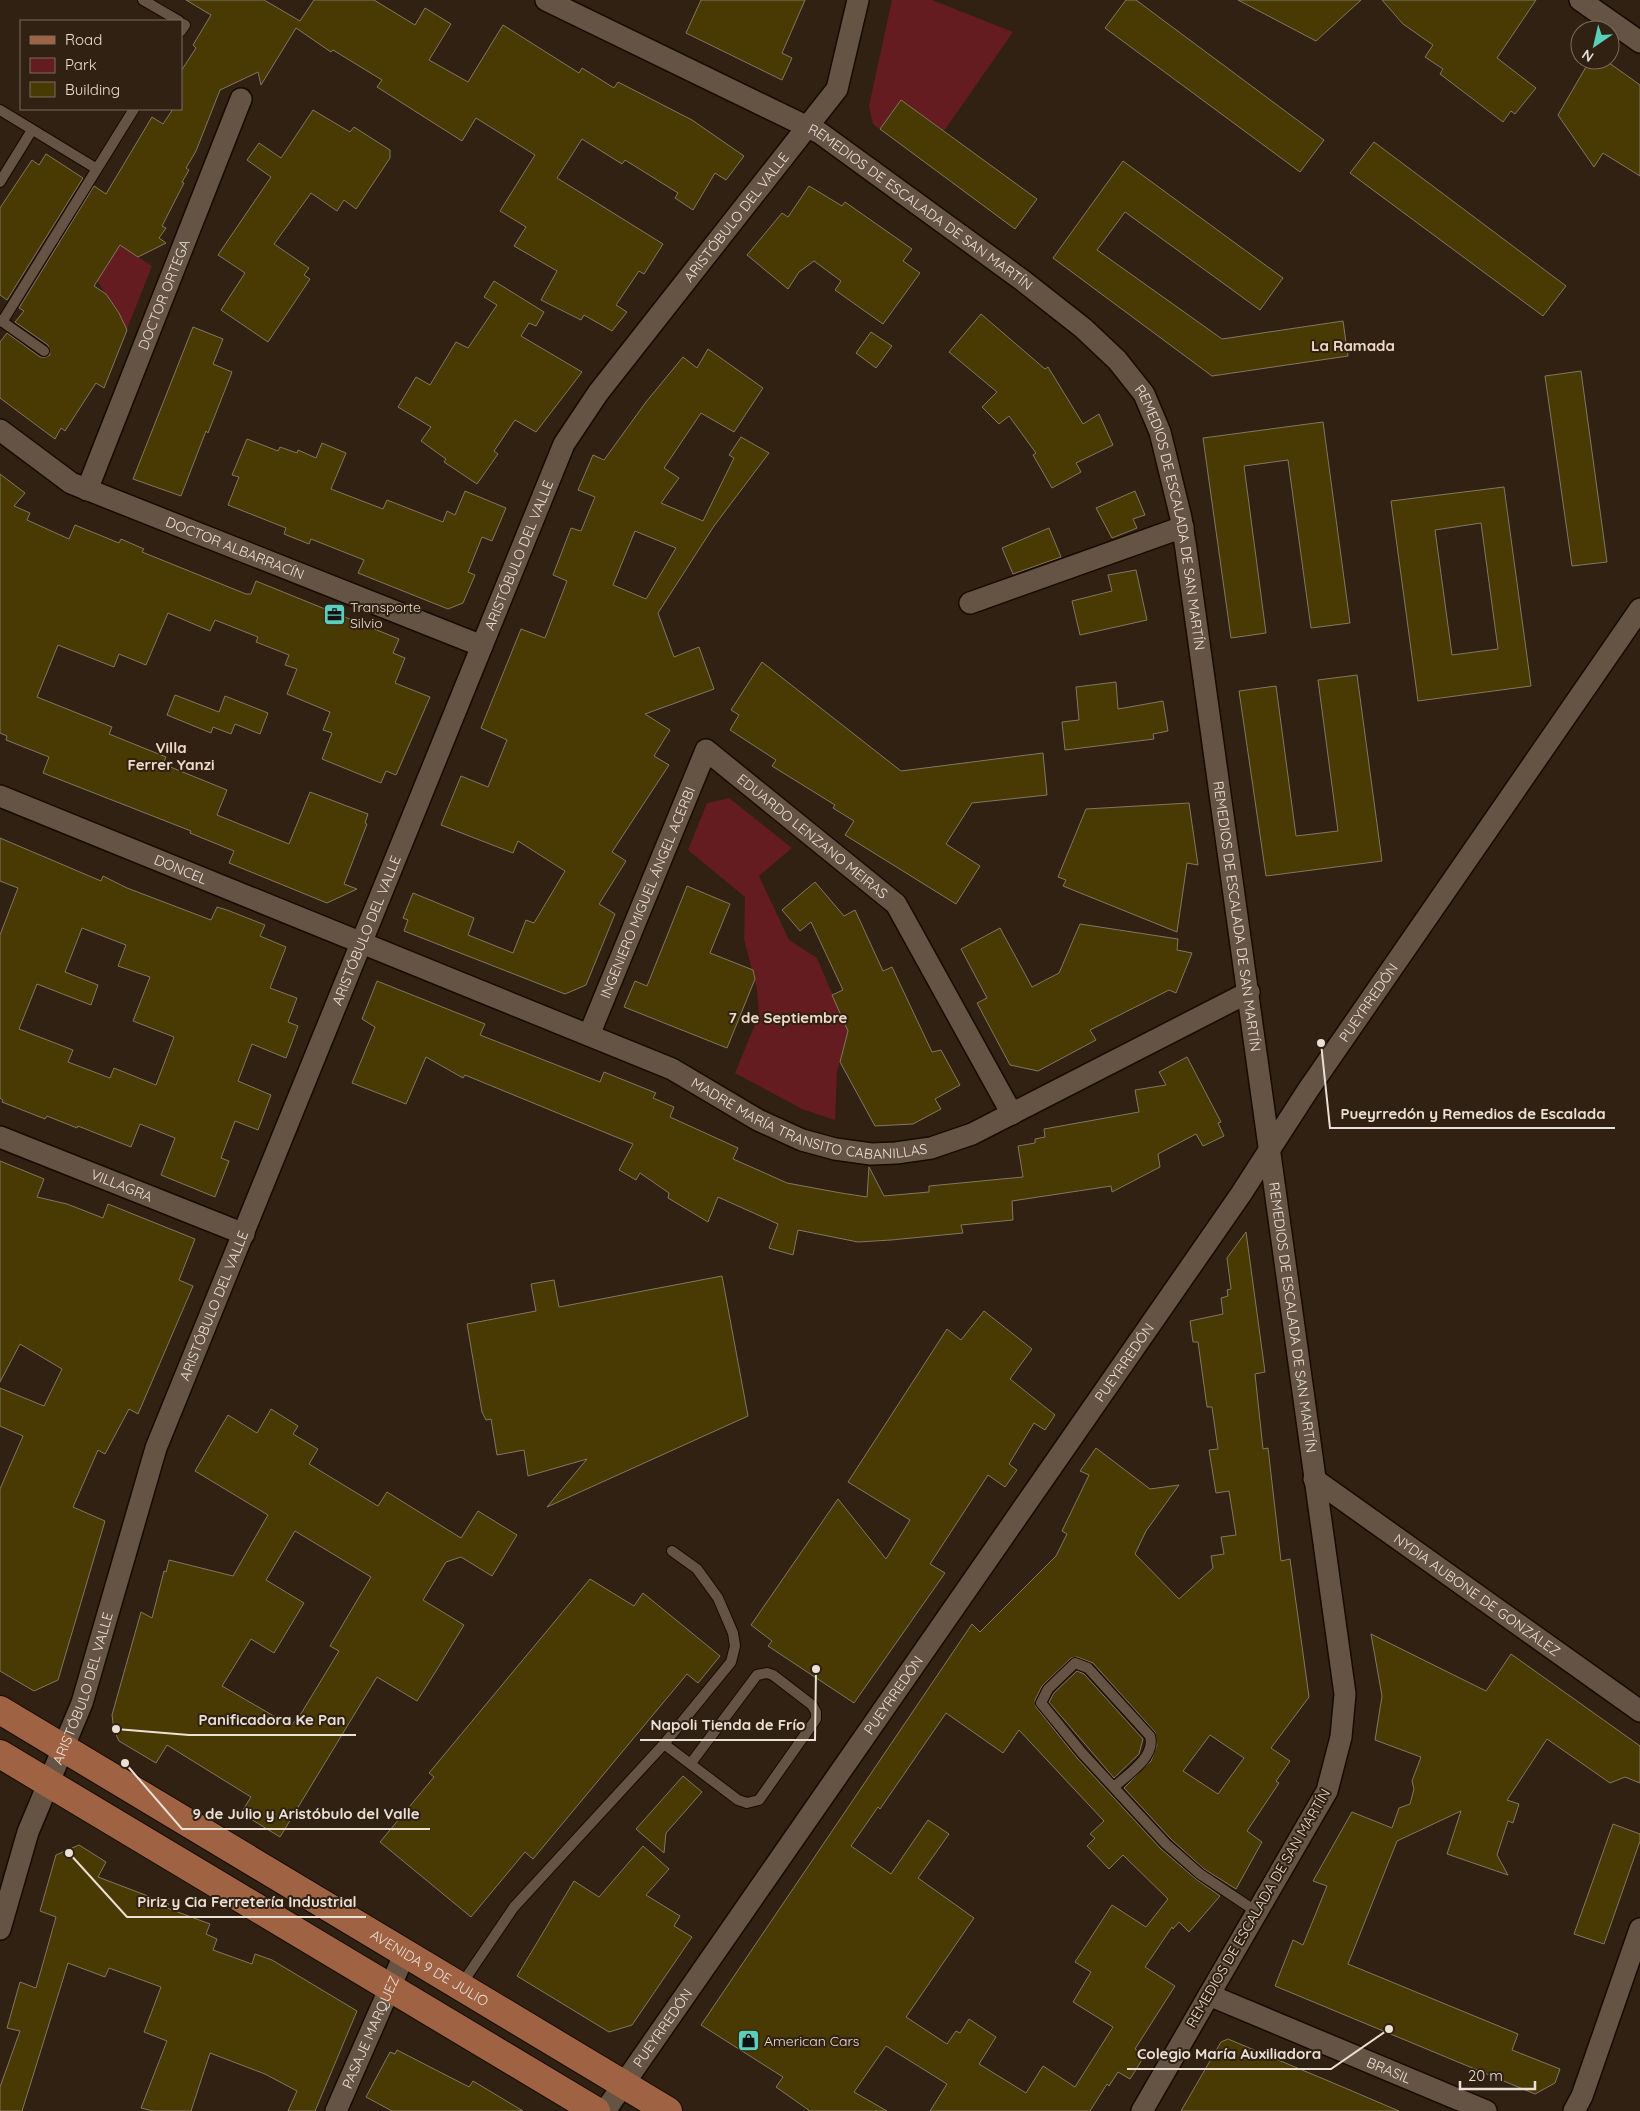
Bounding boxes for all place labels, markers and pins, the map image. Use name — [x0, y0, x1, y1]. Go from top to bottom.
place label: Transporte Silvio — [350, 598, 421, 632]
office icon: Transporte Silvio — [322, 603, 346, 627]
callout: Pueyrredón y Remedios de Escalada — [1330, 1098, 1615, 1128]
callout: Panificadora Ke Pan — [189, 1705, 356, 1735]
callout: Napoli Tienda de Frío — [640, 1710, 815, 1740]
callout: 9 de Julio y Aristóbulo del Valle — [182, 1799, 430, 1829]
callout: Piriz y Cia Ferretería Industrial — [127, 1887, 366, 1917]
shop icon: American Cars — [736, 2029, 760, 2053]
place label: American Cars — [764, 2032, 859, 2050]
callout: Colegio María Auxiliadora — [1127, 2039, 1331, 2069]

